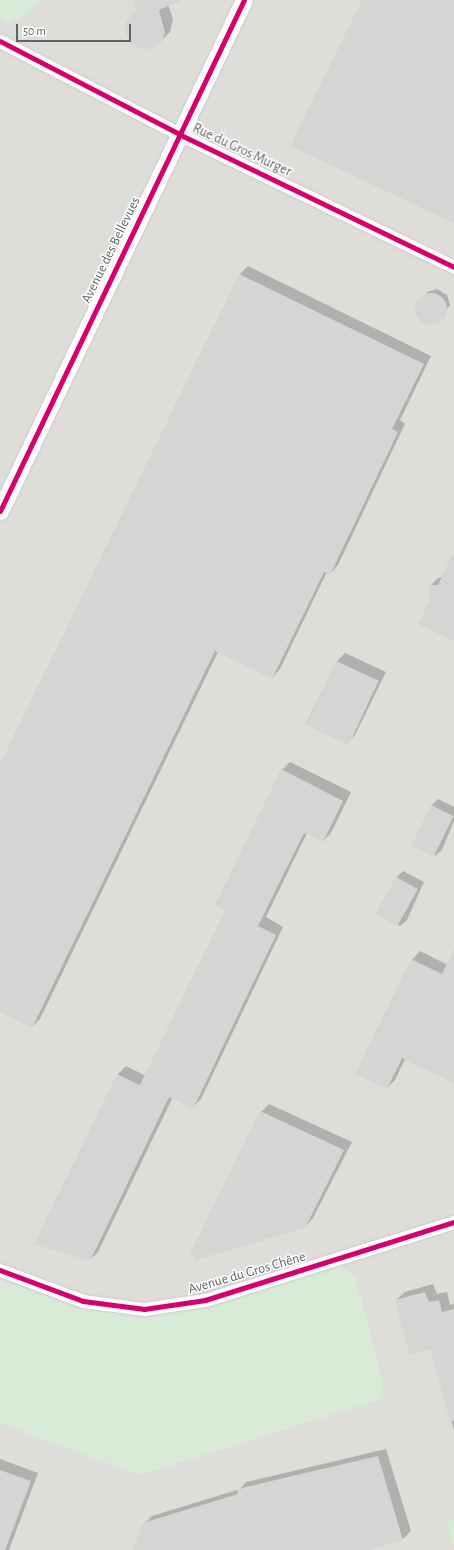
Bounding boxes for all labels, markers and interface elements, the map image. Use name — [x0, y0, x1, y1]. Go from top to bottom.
scale bar — [18, 16, 133, 42]
text: 50 m — [23, 25, 46, 37]
street label: Rue du Gros Murger — [190, 120, 294, 180]
street label: Avenue des Bellevues — [78, 194, 144, 306]
street label: Avenue du Gros Chêne — [186, 1248, 308, 1298]

